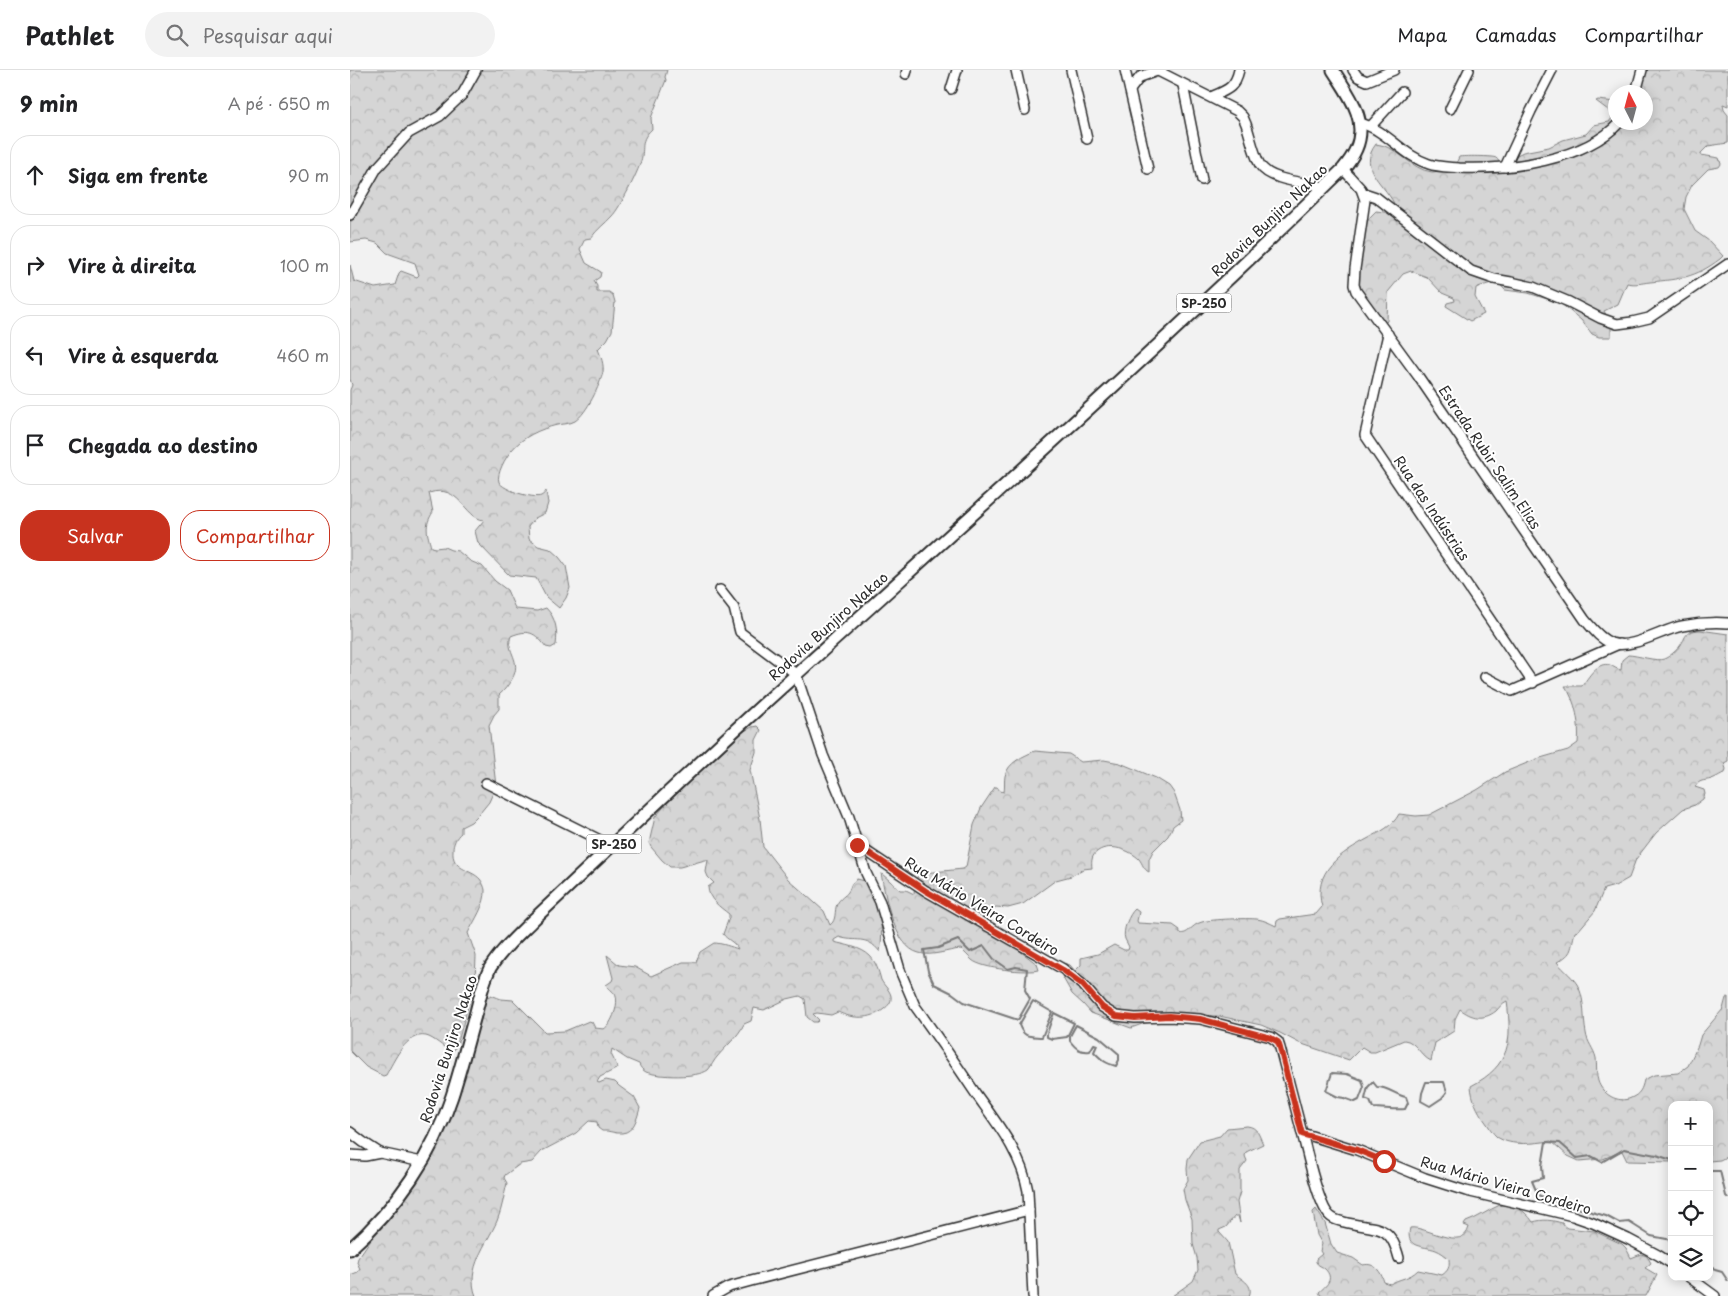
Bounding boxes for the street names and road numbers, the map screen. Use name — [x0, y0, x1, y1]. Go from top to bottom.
street label: Rodovia Bunjiro Nakao — [1206, 159, 1332, 281]
road number: SP-250 — [1176, 294, 1232, 312]
street label: Estrada Rubir Salim Elias — [1434, 381, 1546, 533]
street label: Rua das Indústrias — [1389, 451, 1475, 565]
street label: Rodovia Bunjiro Nakao — [764, 566, 893, 685]
road number: SP-250 — [586, 834, 642, 854]
street label: Rua Mário Vieira Cordeiro — [901, 851, 1063, 961]
street label: Rodovia Bunjiro Nakao — [414, 972, 482, 1126]
street label: Rua Mário Vieira Cordeiro — [1418, 1151, 1594, 1220]

